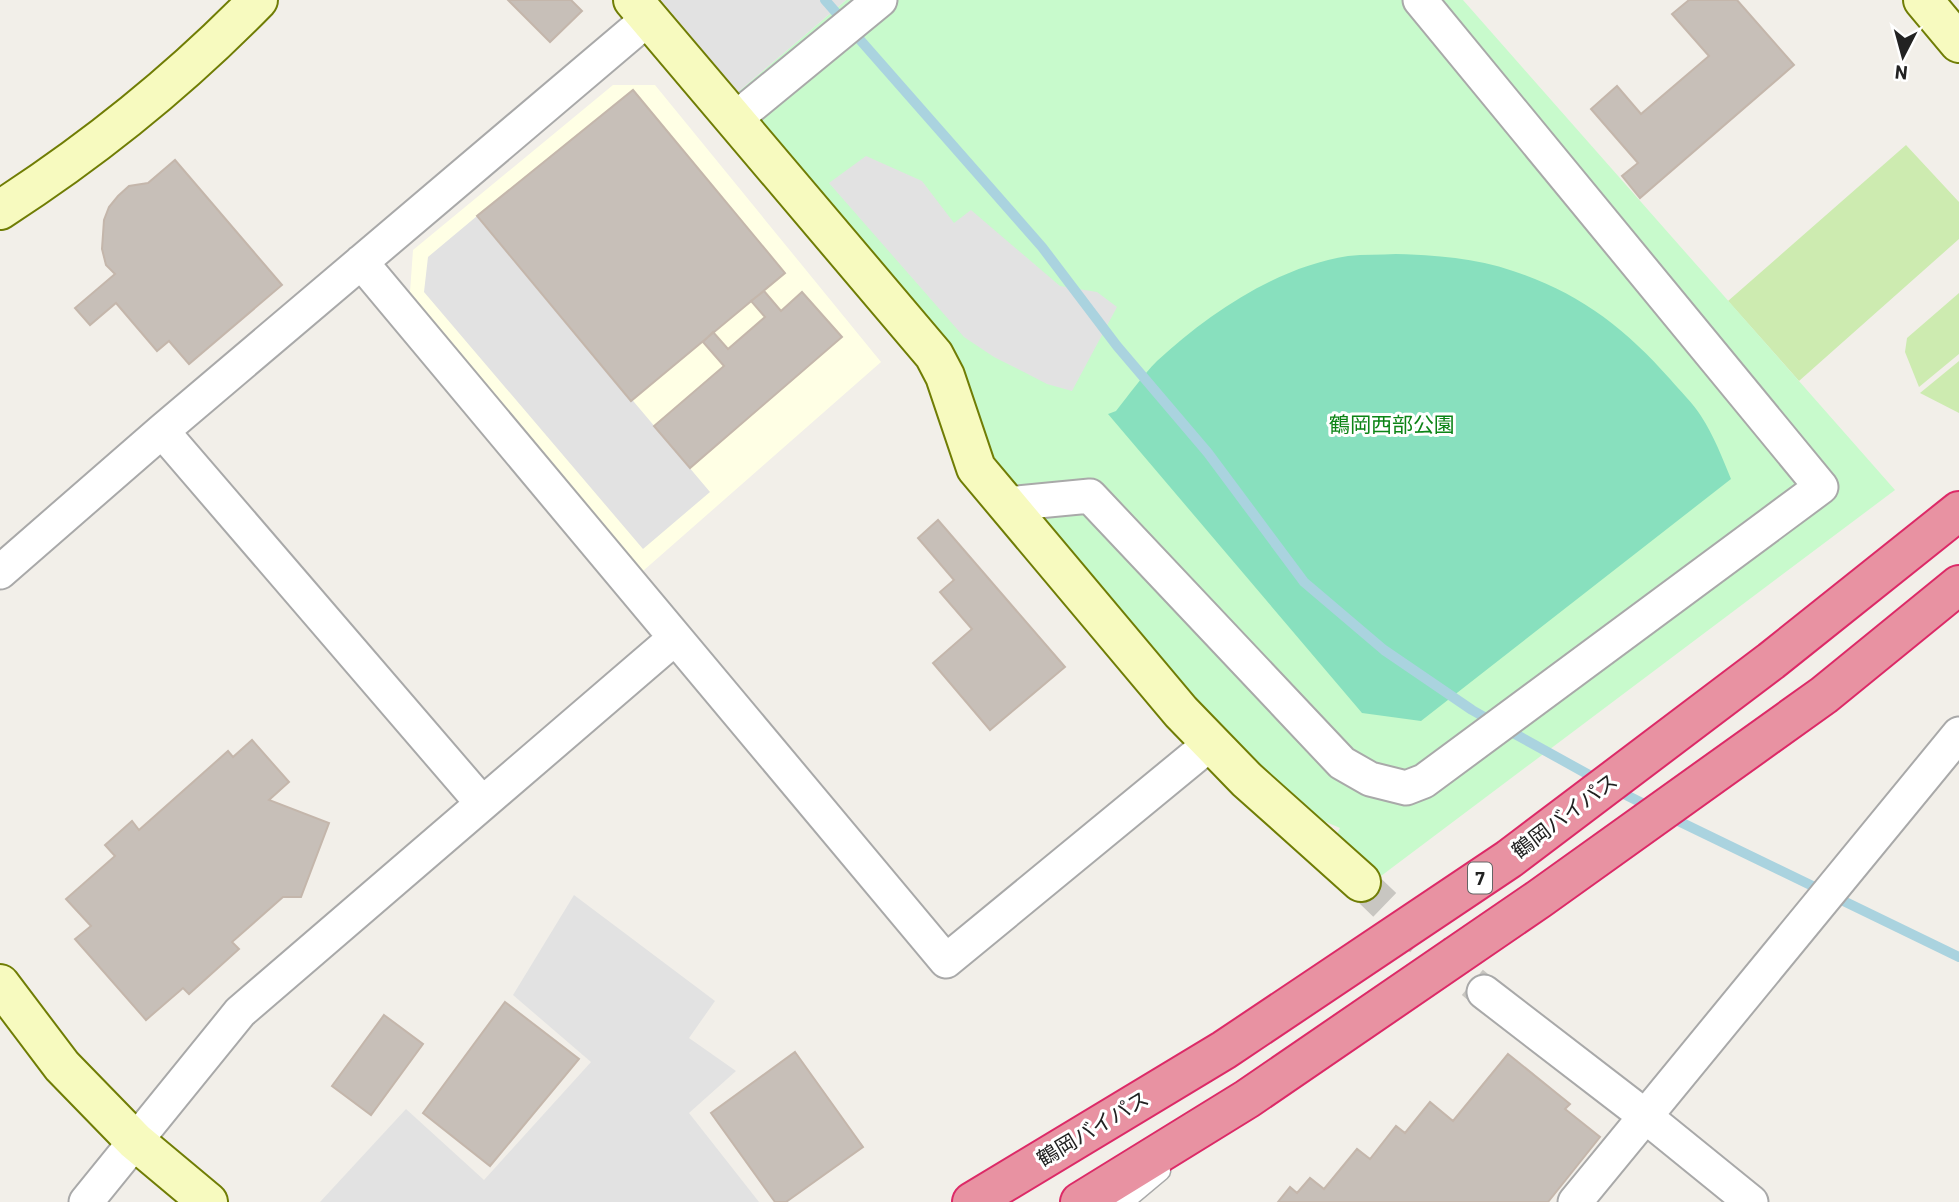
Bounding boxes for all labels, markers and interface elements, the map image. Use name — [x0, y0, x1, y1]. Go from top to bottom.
north arrow — [1868, 21, 1938, 91]
text: N — [1894, 61, 1909, 86]
park label: 鶴岡西部公園 — [1329, 411, 1455, 436]
street label: 鶴岡バイパス — [1506, 767, 1622, 863]
road number: 7 — [1468, 862, 1492, 894]
street label: 鶴岡バイパス — [1032, 1085, 1152, 1171]

